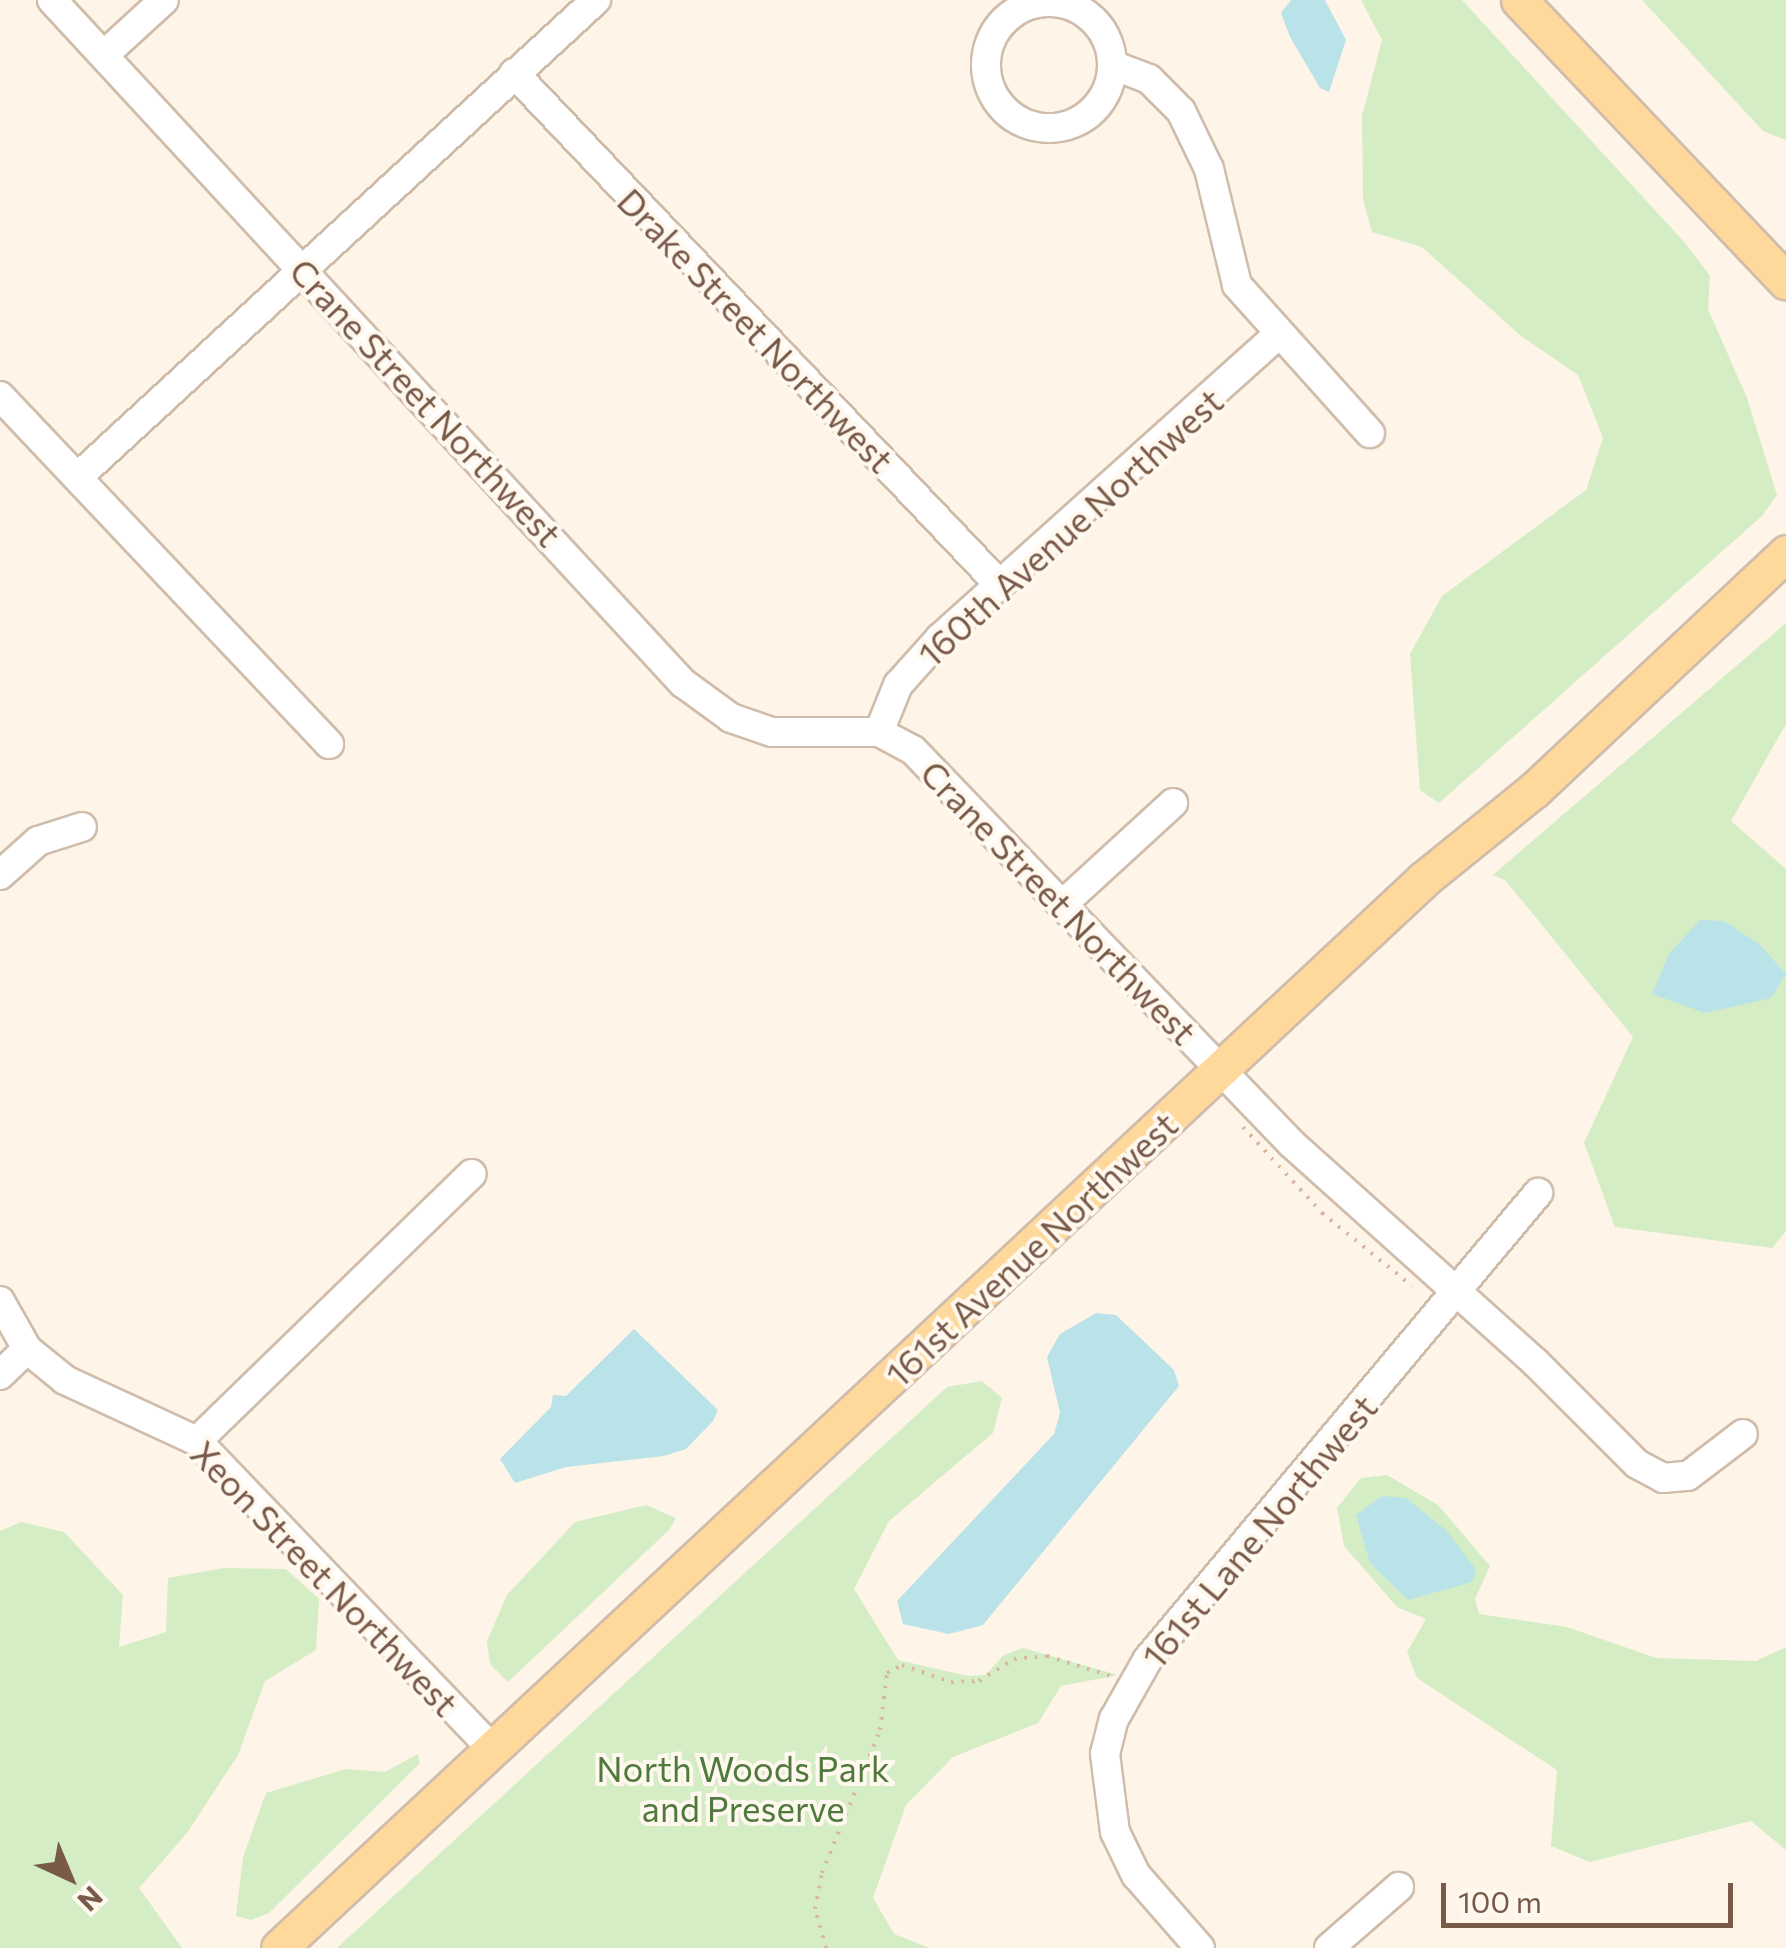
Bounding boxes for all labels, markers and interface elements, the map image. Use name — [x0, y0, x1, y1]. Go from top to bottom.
street label: Drake Street Northwest — [610, 179, 902, 481]
street label: Crane Street Northwest — [282, 249, 570, 555]
street label: 160th Avenue Northwest — [909, 379, 1231, 675]
street label: Crane Street Northwest — [913, 751, 1205, 1053]
street label: 161st Avenue Northwest — [877, 1103, 1185, 1395]
street label: 161st Lane Northwest — [1133, 1386, 1385, 1676]
street label: Xeon Street Northwest — [183, 1432, 467, 1724]
park label: North Woods Park and Preserve — [596, 1747, 890, 1829]
north arrow — [20, 1828, 120, 1928]
scale bar — [1446, 1863, 1738, 1925]
text: N — [71, 1880, 110, 1919]
text: 100 m — [1458, 1882, 1542, 1919]

